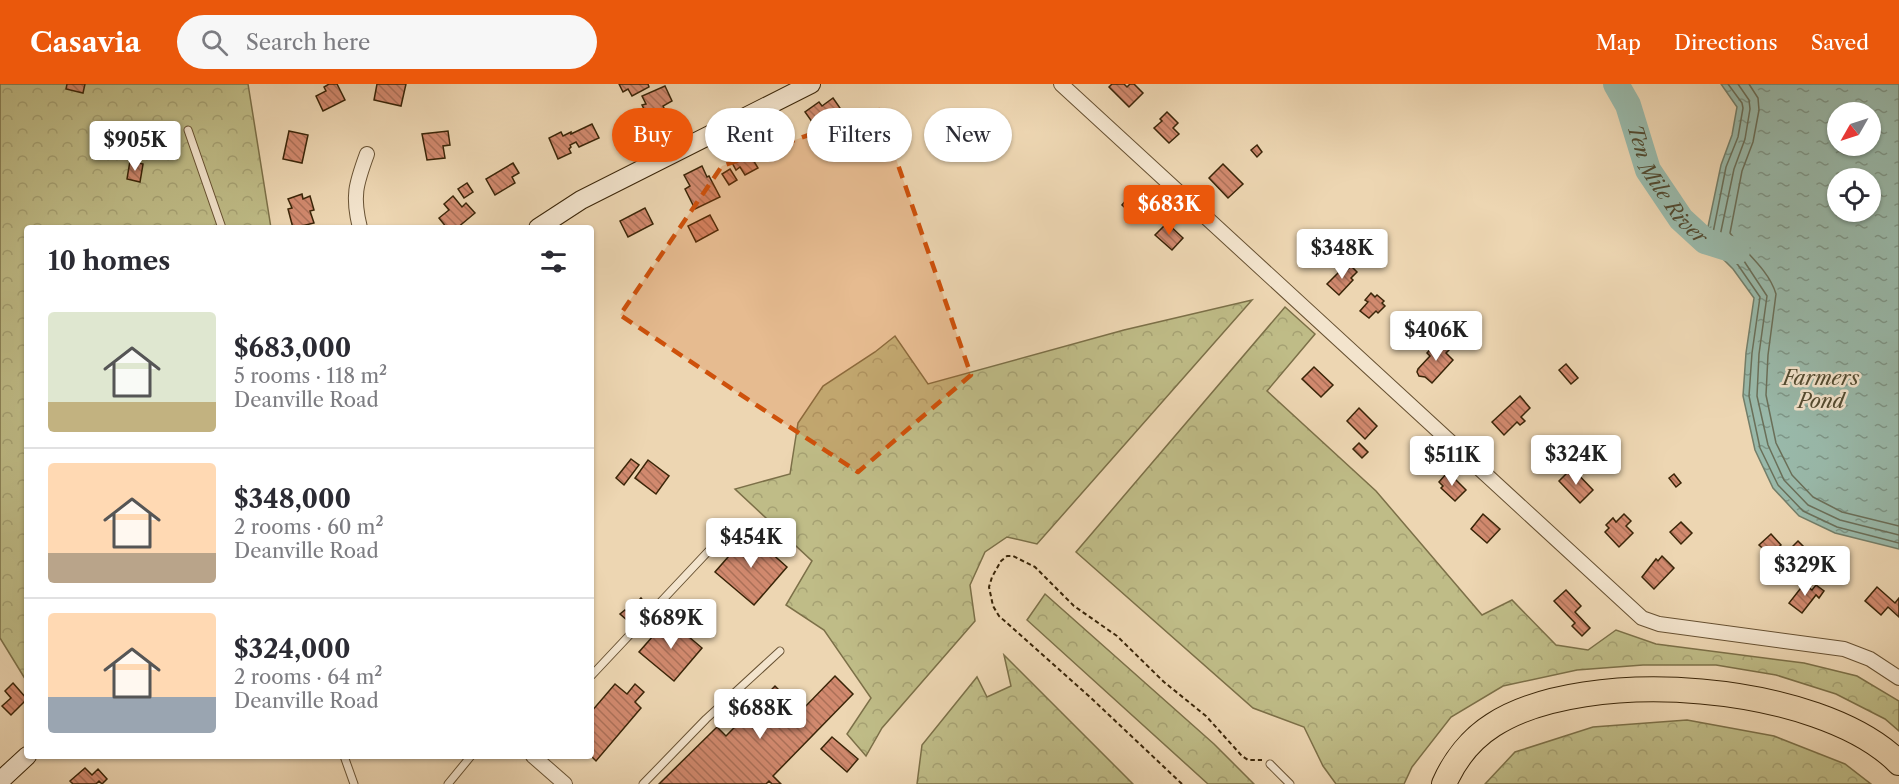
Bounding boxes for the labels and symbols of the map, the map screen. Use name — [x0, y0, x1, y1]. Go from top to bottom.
north arrow — [1827, 102, 1881, 156]
pin: $905K — [93, 121, 177, 172]
water label: Ten Mile River — [1623, 122, 1714, 250]
pin: $683K — [1127, 185, 1211, 236]
pin: $348K — [1300, 229, 1384, 280]
pin: $406K — [1394, 311, 1478, 362]
water label: Farmers Pond — [1781, 366, 1860, 413]
pin: $324K — [1534, 435, 1618, 486]
pin: $511K — [1410, 436, 1494, 487]
pin: $454K — [709, 518, 793, 569]
pin: $329K — [1763, 546, 1847, 597]
pin: $689K — [629, 599, 713, 650]
pin: $688K — [718, 689, 802, 740]

